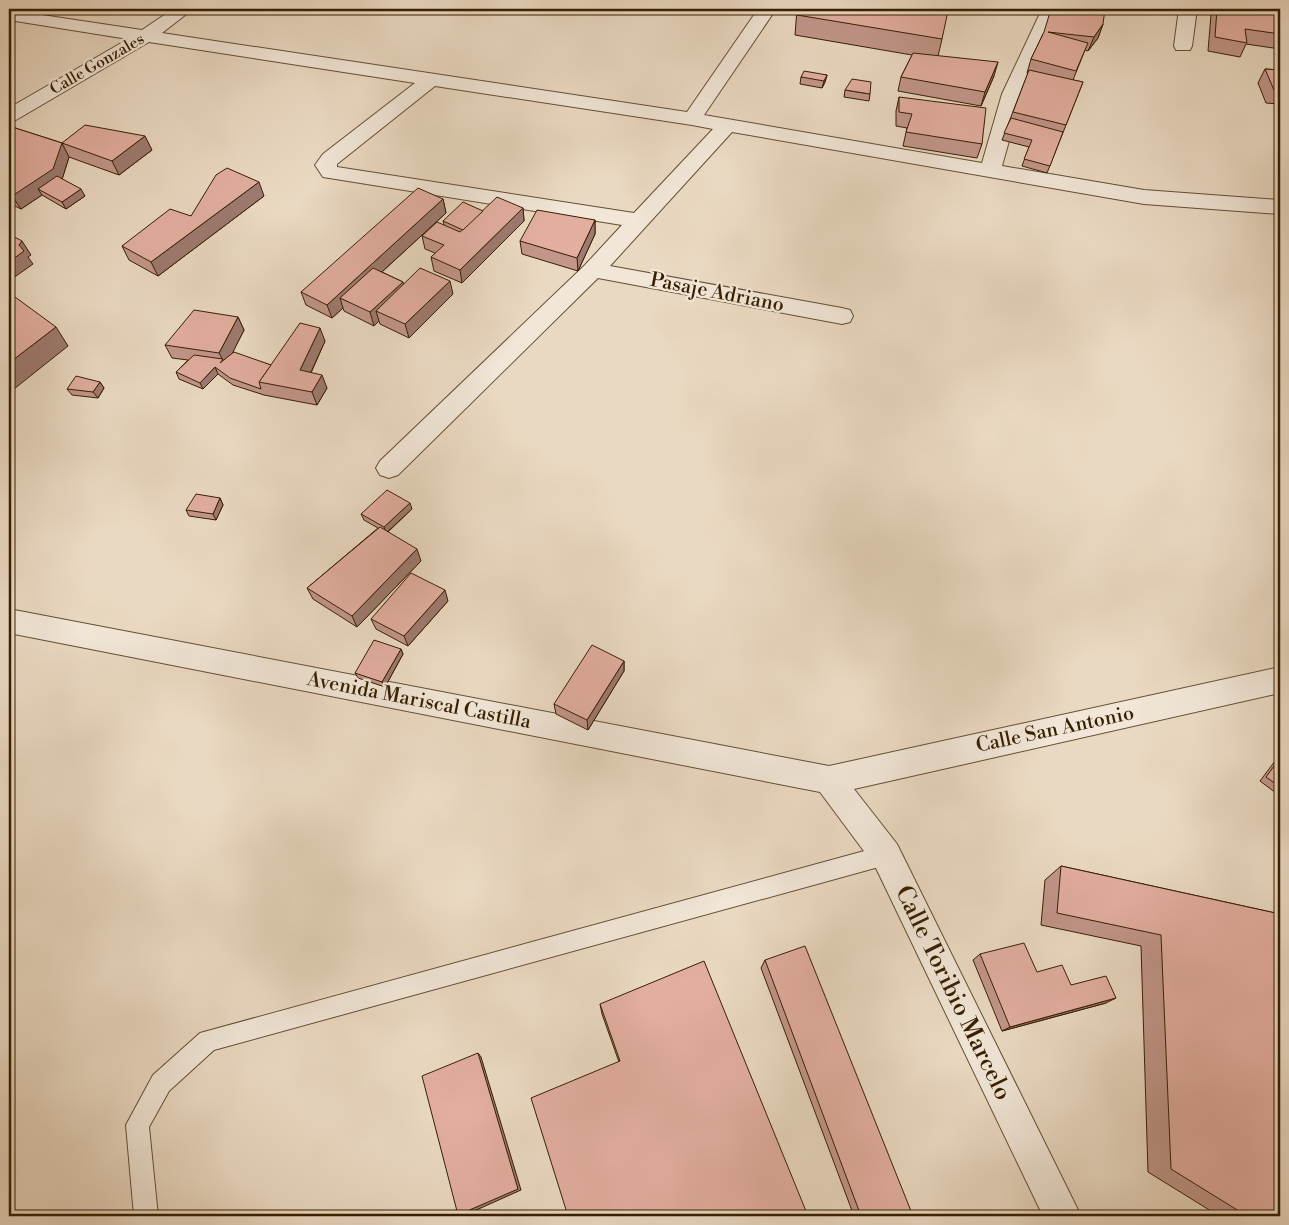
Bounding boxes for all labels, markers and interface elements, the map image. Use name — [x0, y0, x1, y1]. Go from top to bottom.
street label: Calle Gonzales — [46, 29, 148, 99]
street label: Pasaje Adriano — [648, 268, 786, 318]
street label: Avenida Mariscal Castilla — [304, 667, 534, 735]
street label: Calle San Antonio — [974, 701, 1136, 759]
street label: Calle Toribio Marcelo — [888, 881, 1018, 1105]

